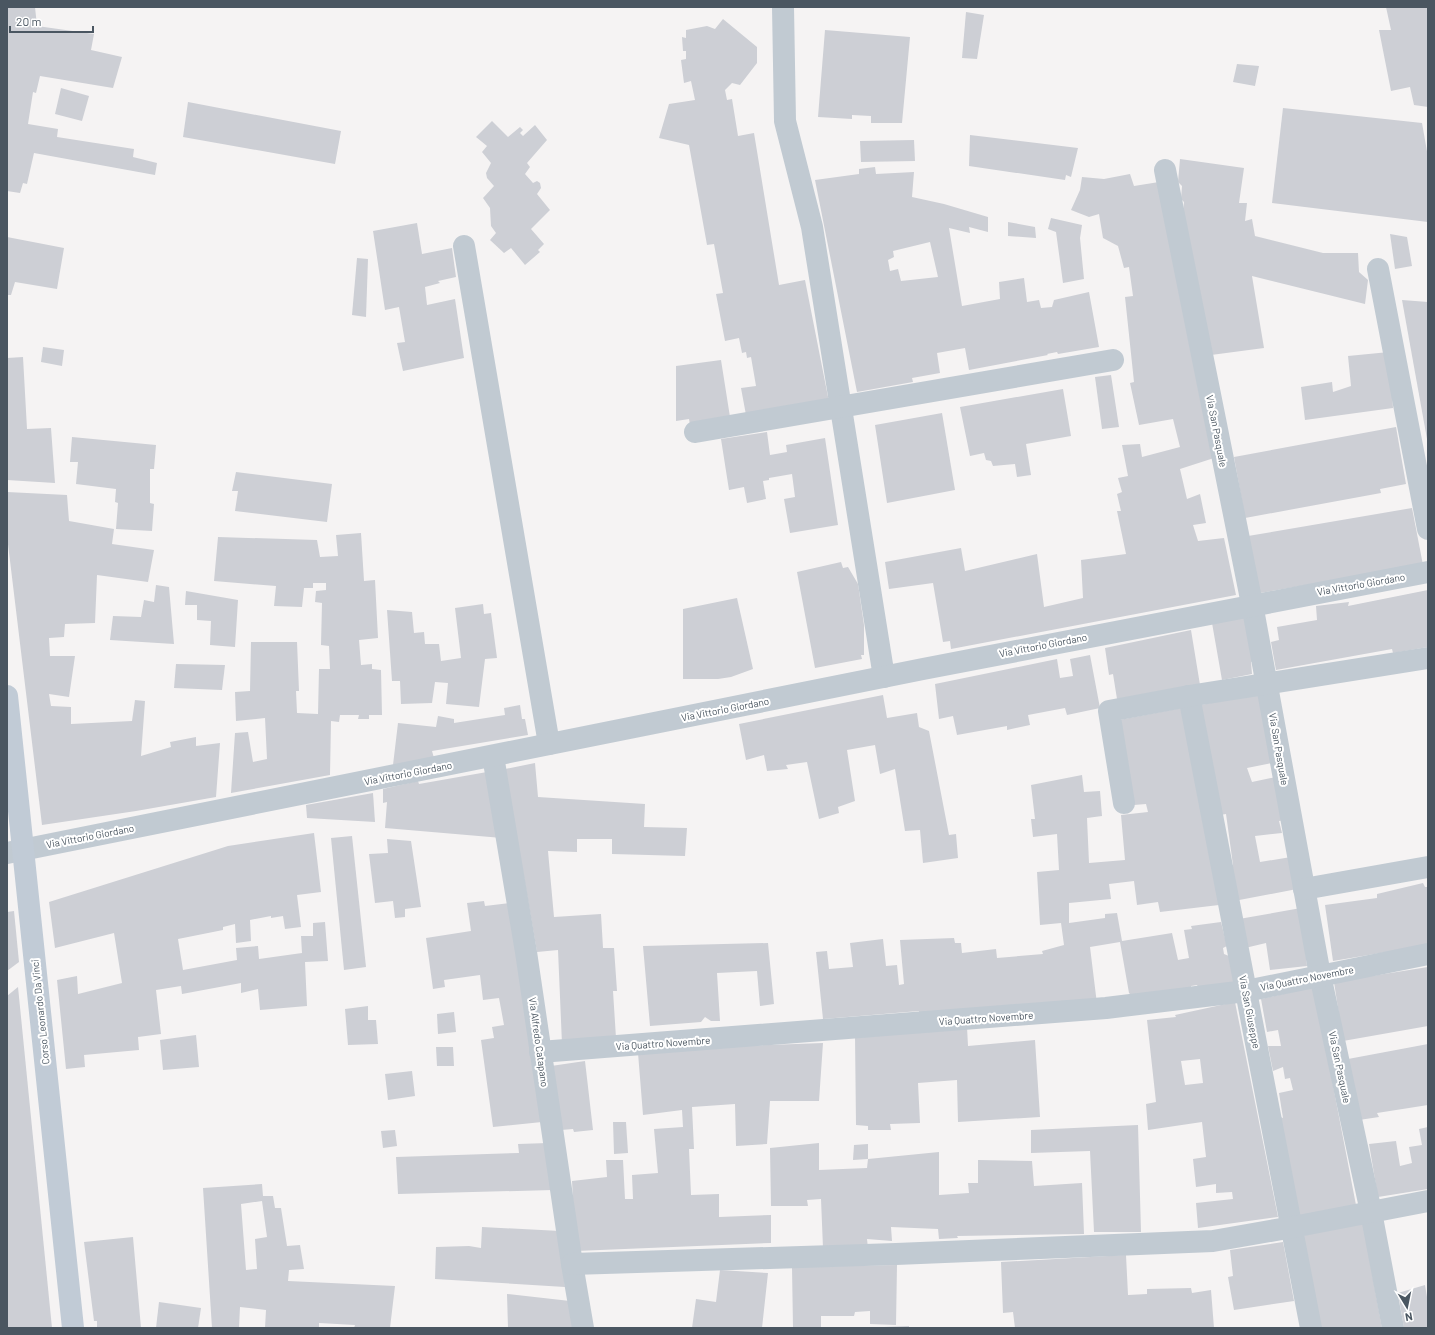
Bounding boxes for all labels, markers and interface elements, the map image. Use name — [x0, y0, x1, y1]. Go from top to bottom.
scale bar — [10, 8, 93, 34]
text: 20 m — [16, 14, 42, 28]
street label: Via San Pasquale — [1204, 394, 1230, 468]
street label: Via Vittorio Giordano — [1316, 570, 1406, 598]
street label: Via Vittorio Giordano — [998, 631, 1088, 659]
street label: Via Vittorio Giordano — [680, 695, 770, 723]
street label: Via San Pasquale — [1267, 712, 1291, 786]
street label: Via Vittorio Giordano — [363, 759, 453, 787]
street label: Via Vittorio Giordano — [45, 822, 135, 850]
street label: Corso Leonardo Da Vinci — [29, 959, 51, 1065]
street label: Via Quattro Novembre — [1259, 963, 1355, 993]
street label: Via San Giuseppe — [1237, 974, 1263, 1050]
street label: Via Alfredo Catapano — [527, 996, 551, 1088]
street label: Via Quattro Novembre — [938, 1009, 1034, 1027]
street label: Via San Pasquale — [1327, 1030, 1353, 1104]
street label: Via Quattro Novembre — [615, 1034, 711, 1052]
north arrow — [1387, 1287, 1427, 1327]
text: N — [1404, 1310, 1414, 1324]

